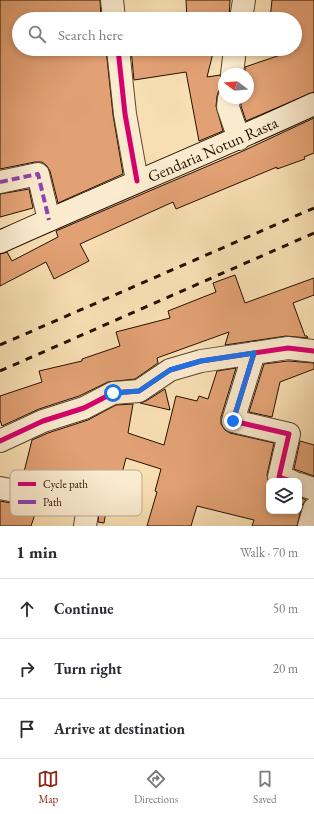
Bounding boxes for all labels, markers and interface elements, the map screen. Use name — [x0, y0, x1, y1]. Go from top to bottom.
search box — [12, 12, 302, 56]
icon: search — [26, 23, 48, 45]
text: Search here — [58, 25, 123, 44]
north arrow — [218, 68, 254, 104]
street label: Gendaria Notun Rasta — [144, 111, 281, 187]
route start — [104, 384, 122, 402]
route end — [224, 412, 242, 430]
legend — [10, 470, 142, 516]
text: Cycle path — [43, 477, 88, 491]
map controls — [266, 478, 302, 514]
button: layers — [266, 478, 302, 514]
text: Path — [43, 495, 62, 509]
text: 1 min — [16, 541, 57, 563]
text: Walk · 70 m — [240, 544, 298, 561]
icon: ahead — [16, 598, 38, 620]
text: Continue — [54, 599, 114, 618]
text: 50 m — [273, 600, 298, 617]
icon: right — [16, 658, 38, 680]
text: Turn right — [54, 659, 122, 678]
text: 20 m — [273, 660, 298, 677]
icon: arrive — [16, 718, 38, 740]
text: Arrive at destination — [54, 719, 185, 738]
tab: Map — [37, 768, 59, 806]
tab: Directions — [134, 768, 178, 806]
tab: Saved — [253, 768, 277, 806]

